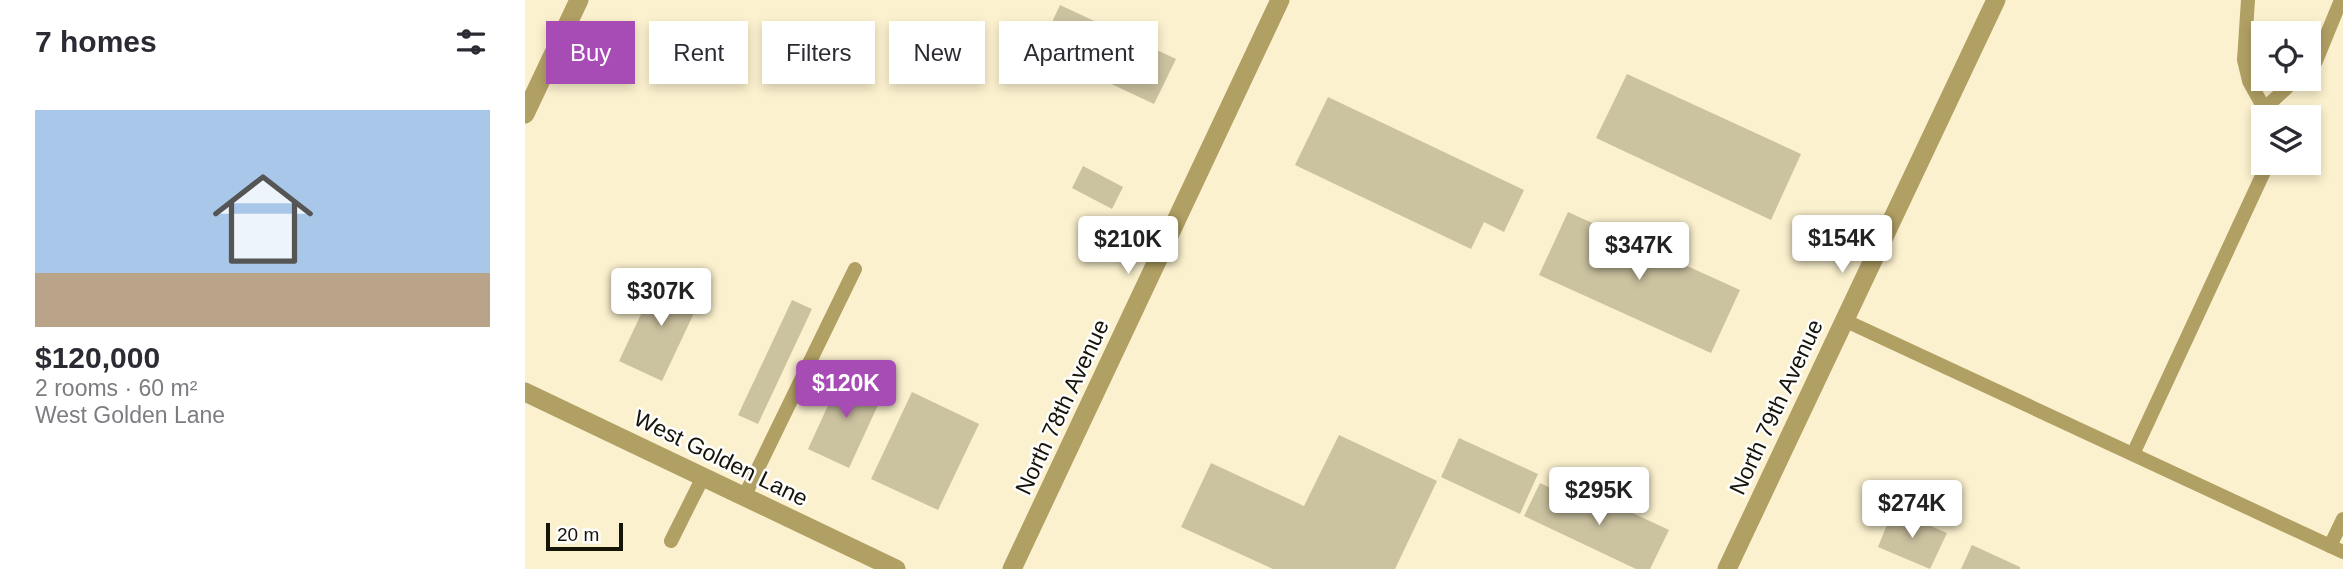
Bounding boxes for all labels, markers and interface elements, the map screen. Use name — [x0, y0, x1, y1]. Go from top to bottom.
chip: Buy — [546, 21, 635, 84]
chip: Rent — [649, 21, 748, 84]
chip: Filters — [762, 21, 875, 84]
chip: New — [889, 21, 985, 84]
chip: Apartment — [999, 21, 1158, 84]
map controls — [2251, 21, 2321, 175]
button: locate — [2251, 21, 2321, 91]
icon: filters — [452, 23, 490, 61]
text: 7 homes — [35, 25, 157, 58]
button: layers — [2251, 105, 2321, 175]
icon: home — [200, 156, 326, 282]
pin: $210K — [1079, 216, 1177, 276]
pin: $154K — [1793, 216, 1891, 275]
pin: $347K — [1590, 222, 1688, 282]
text: $154K — [1808, 225, 1876, 251]
text: $210K — [1094, 226, 1162, 252]
text: $347K — [1605, 232, 1673, 258]
pin: $307K — [612, 268, 710, 328]
text: $307K — [627, 278, 695, 304]
street label: North 78th Avenue — [1010, 315, 1114, 499]
street label: North 79th Avenue — [1724, 315, 1828, 499]
text: $120,000 — [35, 341, 160, 374]
pin: $120K — [797, 360, 895, 420]
text: $120K — [812, 370, 880, 396]
text: 2 rooms · 60 m² — [35, 375, 197, 401]
text: West Golden Lane — [35, 402, 225, 428]
street label: West Golden Lane — [630, 405, 812, 511]
pin: $295K — [1550, 468, 1648, 527]
text: $295K — [1565, 477, 1633, 503]
pin: $274K — [1863, 480, 1961, 540]
text: $274K — [1878, 490, 1946, 516]
scale bar — [546, 520, 623, 552]
text: 20 m — [557, 524, 599, 545]

